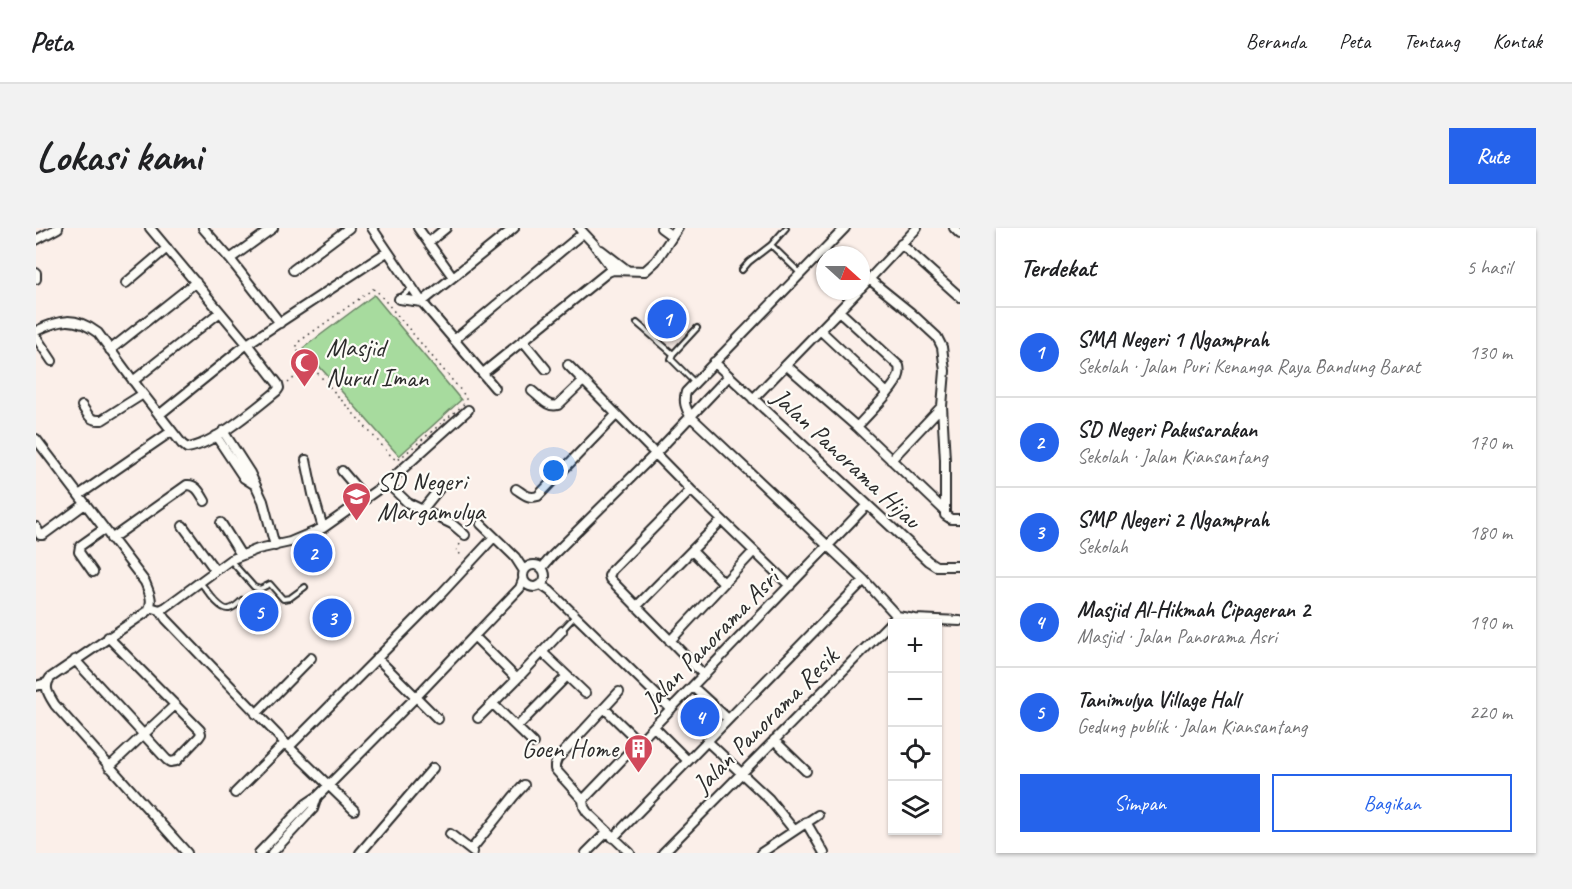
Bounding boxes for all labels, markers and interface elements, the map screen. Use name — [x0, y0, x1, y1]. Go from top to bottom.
text: Peta — [30, 24, 73, 59]
text: Beranda — [1246, 28, 1306, 54]
text: Peta — [1339, 28, 1370, 54]
text: Tentang — [1403, 28, 1460, 54]
text: Kontak — [1493, 28, 1542, 54]
button: Rute — [1449, 128, 1536, 184]
text: Lokasi kami — [36, 130, 202, 183]
north arrow — [816, 246, 870, 300]
text: Terdekat — [1020, 251, 1096, 284]
text: 5 hasil — [1466, 255, 1512, 280]
pin: 1 — [648, 296, 686, 341]
text: SMA Negeri 1 Ngamprah — [1077, 326, 1269, 354]
place label: Masjid Nurul Iman — [326, 331, 429, 394]
text: 1 — [1035, 340, 1044, 365]
text: 130 m — [1469, 340, 1512, 365]
mosque icon: Masjid Nurul Iman — [289, 346, 321, 388]
text: Sekolah · Jalan Puri Kenanga Raya Bandung Barat — [1077, 354, 1420, 379]
street label: Jalan Panorama Hijau — [764, 379, 929, 537]
text: SD Negeri Pakusarakan — [1077, 416, 1257, 444]
text: 2 — [1035, 430, 1044, 455]
text: 170 m — [1469, 430, 1512, 455]
text: Sekolah · Jalan Kiansantang — [1077, 444, 1267, 469]
your location — [539, 456, 568, 485]
place label: SD Negeri Margamulya — [377, 465, 487, 528]
school or university icon: SD Negeri Margamulya — [340, 480, 372, 522]
text: SMP Negeri 2 Ngamprah — [1077, 506, 1269, 534]
text: 3 — [1035, 520, 1044, 545]
text: 180 m — [1469, 520, 1512, 545]
pin: 2 — [294, 530, 332, 576]
text: Sekolah — [1077, 534, 1128, 559]
street label: Jalan Panorama Asri — [633, 560, 788, 718]
pin: 5 — [240, 590, 278, 634]
pin: 3 — [312, 596, 352, 640]
text: Masjid Al-Hikmah Cipageran 2 — [1077, 596, 1310, 624]
text: 4 — [1035, 610, 1044, 635]
text: 190 m — [1469, 610, 1512, 635]
map controls — [888, 619, 942, 835]
button: + — [888, 619, 942, 673]
text: Masjid · Jalan Panorama Asri — [1077, 624, 1277, 649]
street label: Jalan Panorama Resik — [684, 639, 847, 801]
button: − — [888, 673, 942, 727]
text: Tanimulya Village Hall — [1077, 686, 1240, 714]
pin: 4 — [680, 694, 720, 740]
text: 5 — [1035, 700, 1044, 725]
text: 220 m — [1469, 700, 1512, 725]
text: Gedung publik · Jalan Kiansantang — [1077, 714, 1307, 739]
button: locate — [888, 727, 942, 781]
place label: Goen Home — [522, 732, 621, 765]
building icon: Goen Home — [623, 732, 655, 774]
button: Simpan — [1020, 774, 1260, 832]
button: Bagikan — [1272, 774, 1512, 832]
button: layers — [888, 781, 942, 835]

